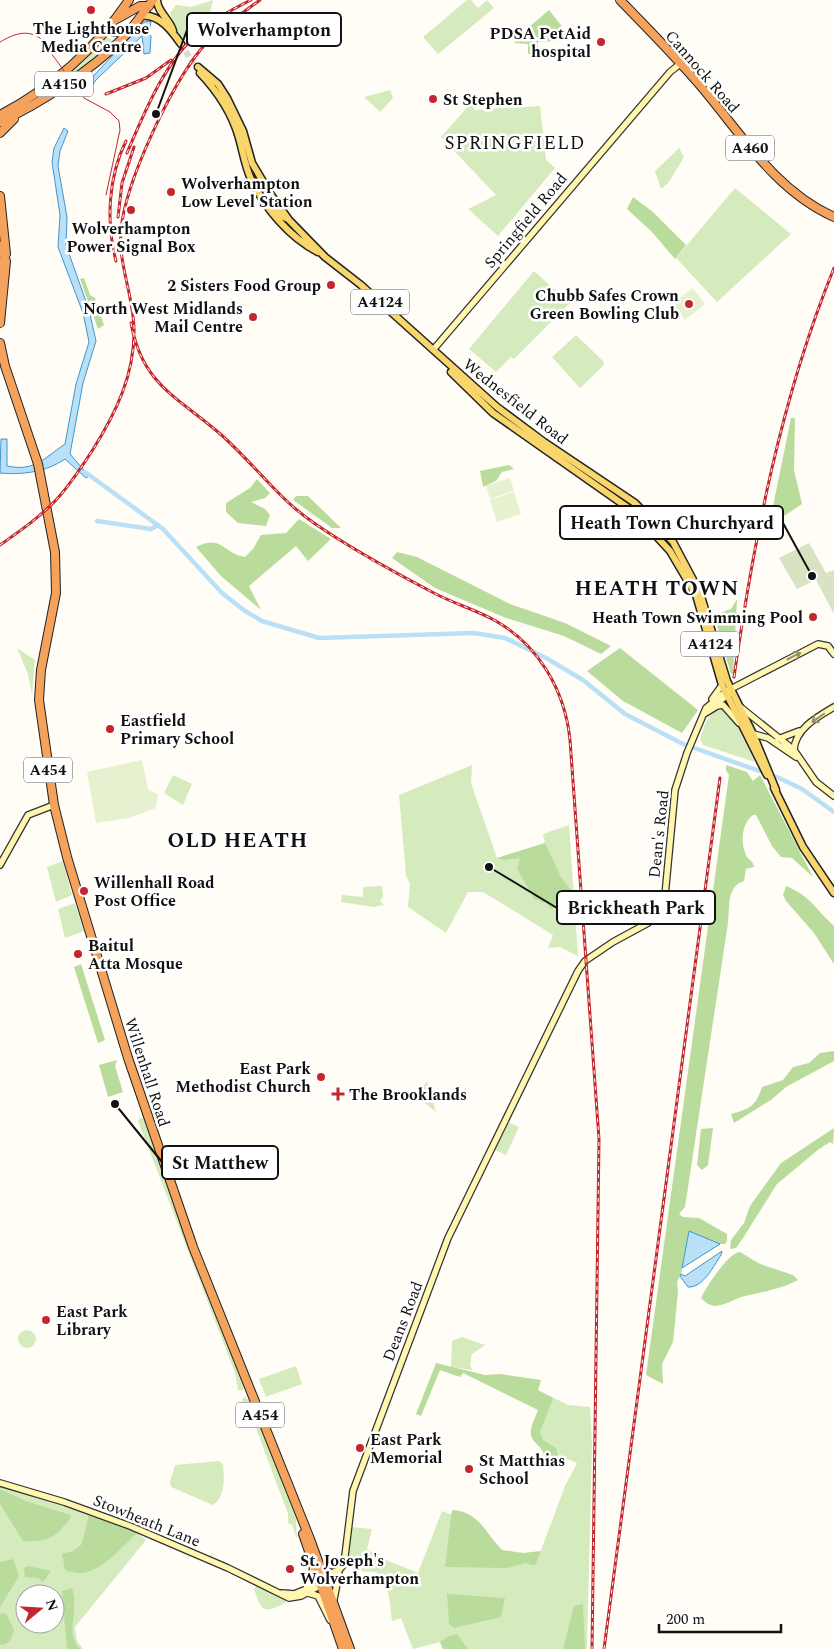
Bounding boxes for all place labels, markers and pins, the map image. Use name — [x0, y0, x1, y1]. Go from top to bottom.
marker: The Lighthouse Media Centre — [85, 4, 97, 16]
callout: Wolverhampton — [187, 13, 341, 46]
place label: The Lighthouse Media Centre — [33, 17, 149, 59]
place label: PDSA PetAid hospital — [490, 22, 591, 64]
marker: PDSA PetAid hospital — [595, 36, 607, 48]
place label: St Stephen — [443, 88, 523, 112]
marker: St Stephen — [427, 93, 439, 105]
place label: Wolverhampton Low Level Station — [181, 172, 313, 214]
marker: Wolverhampton Low Level Station — [165, 186, 177, 198]
marker: Wolverhampton Power Signal Box — [125, 204, 137, 216]
place label: Wolverhampton Power Signal Box — [66, 217, 196, 259]
place label: 2 Sisters Food Group — [167, 274, 321, 298]
marker: 2 Sisters Food Group — [325, 279, 337, 291]
place label: Chubb Safes Crown Green Bowling Club — [530, 284, 679, 326]
place label: North West Midlands Mail Centre — [83, 297, 243, 339]
marker: Chubb Safes Crown Green Bowling Club — [683, 298, 695, 310]
marker: North West Midlands Mail Centre — [247, 311, 259, 323]
callout: Heath Town Churchyard — [560, 506, 783, 539]
place label: Heath Town Swimming Pool — [592, 606, 803, 630]
marker: Heath Town Swimming Pool — [807, 611, 819, 623]
place label: Eastfield Primary School — [120, 709, 234, 751]
marker: Eastfield Primary School — [104, 723, 116, 735]
place label: Willenhall Road Post Office — [94, 871, 214, 913]
marker: Willenhall Road Post Office — [78, 885, 90, 897]
callout: Brickheath Park — [557, 891, 715, 924]
place label: Baitul Atta Mosque — [88, 934, 183, 976]
marker: Baitul Atta Mosque — [72, 948, 84, 960]
place label: East Park Methodist Church — [175, 1057, 311, 1099]
marker: East Park Methodist Church — [315, 1071, 327, 1083]
place label: The Brooklands — [349, 1083, 467, 1107]
marker: The Brooklands — [331, 1087, 345, 1101]
callout: St Matthew — [162, 1146, 278, 1179]
place label: East Park Library — [56, 1300, 128, 1342]
marker: East Park Library — [40, 1314, 52, 1326]
place label: East Park Memorial — [370, 1428, 443, 1470]
marker: East Park Memorial — [354, 1442, 366, 1454]
place label: St Matthias School — [479, 1449, 565, 1491]
marker: St Matthias School — [463, 1463, 475, 1475]
place label: St. Joseph's Wolverhampton — [300, 1549, 419, 1591]
marker: St. Joseph's Wolverhampton — [284, 1563, 296, 1575]

